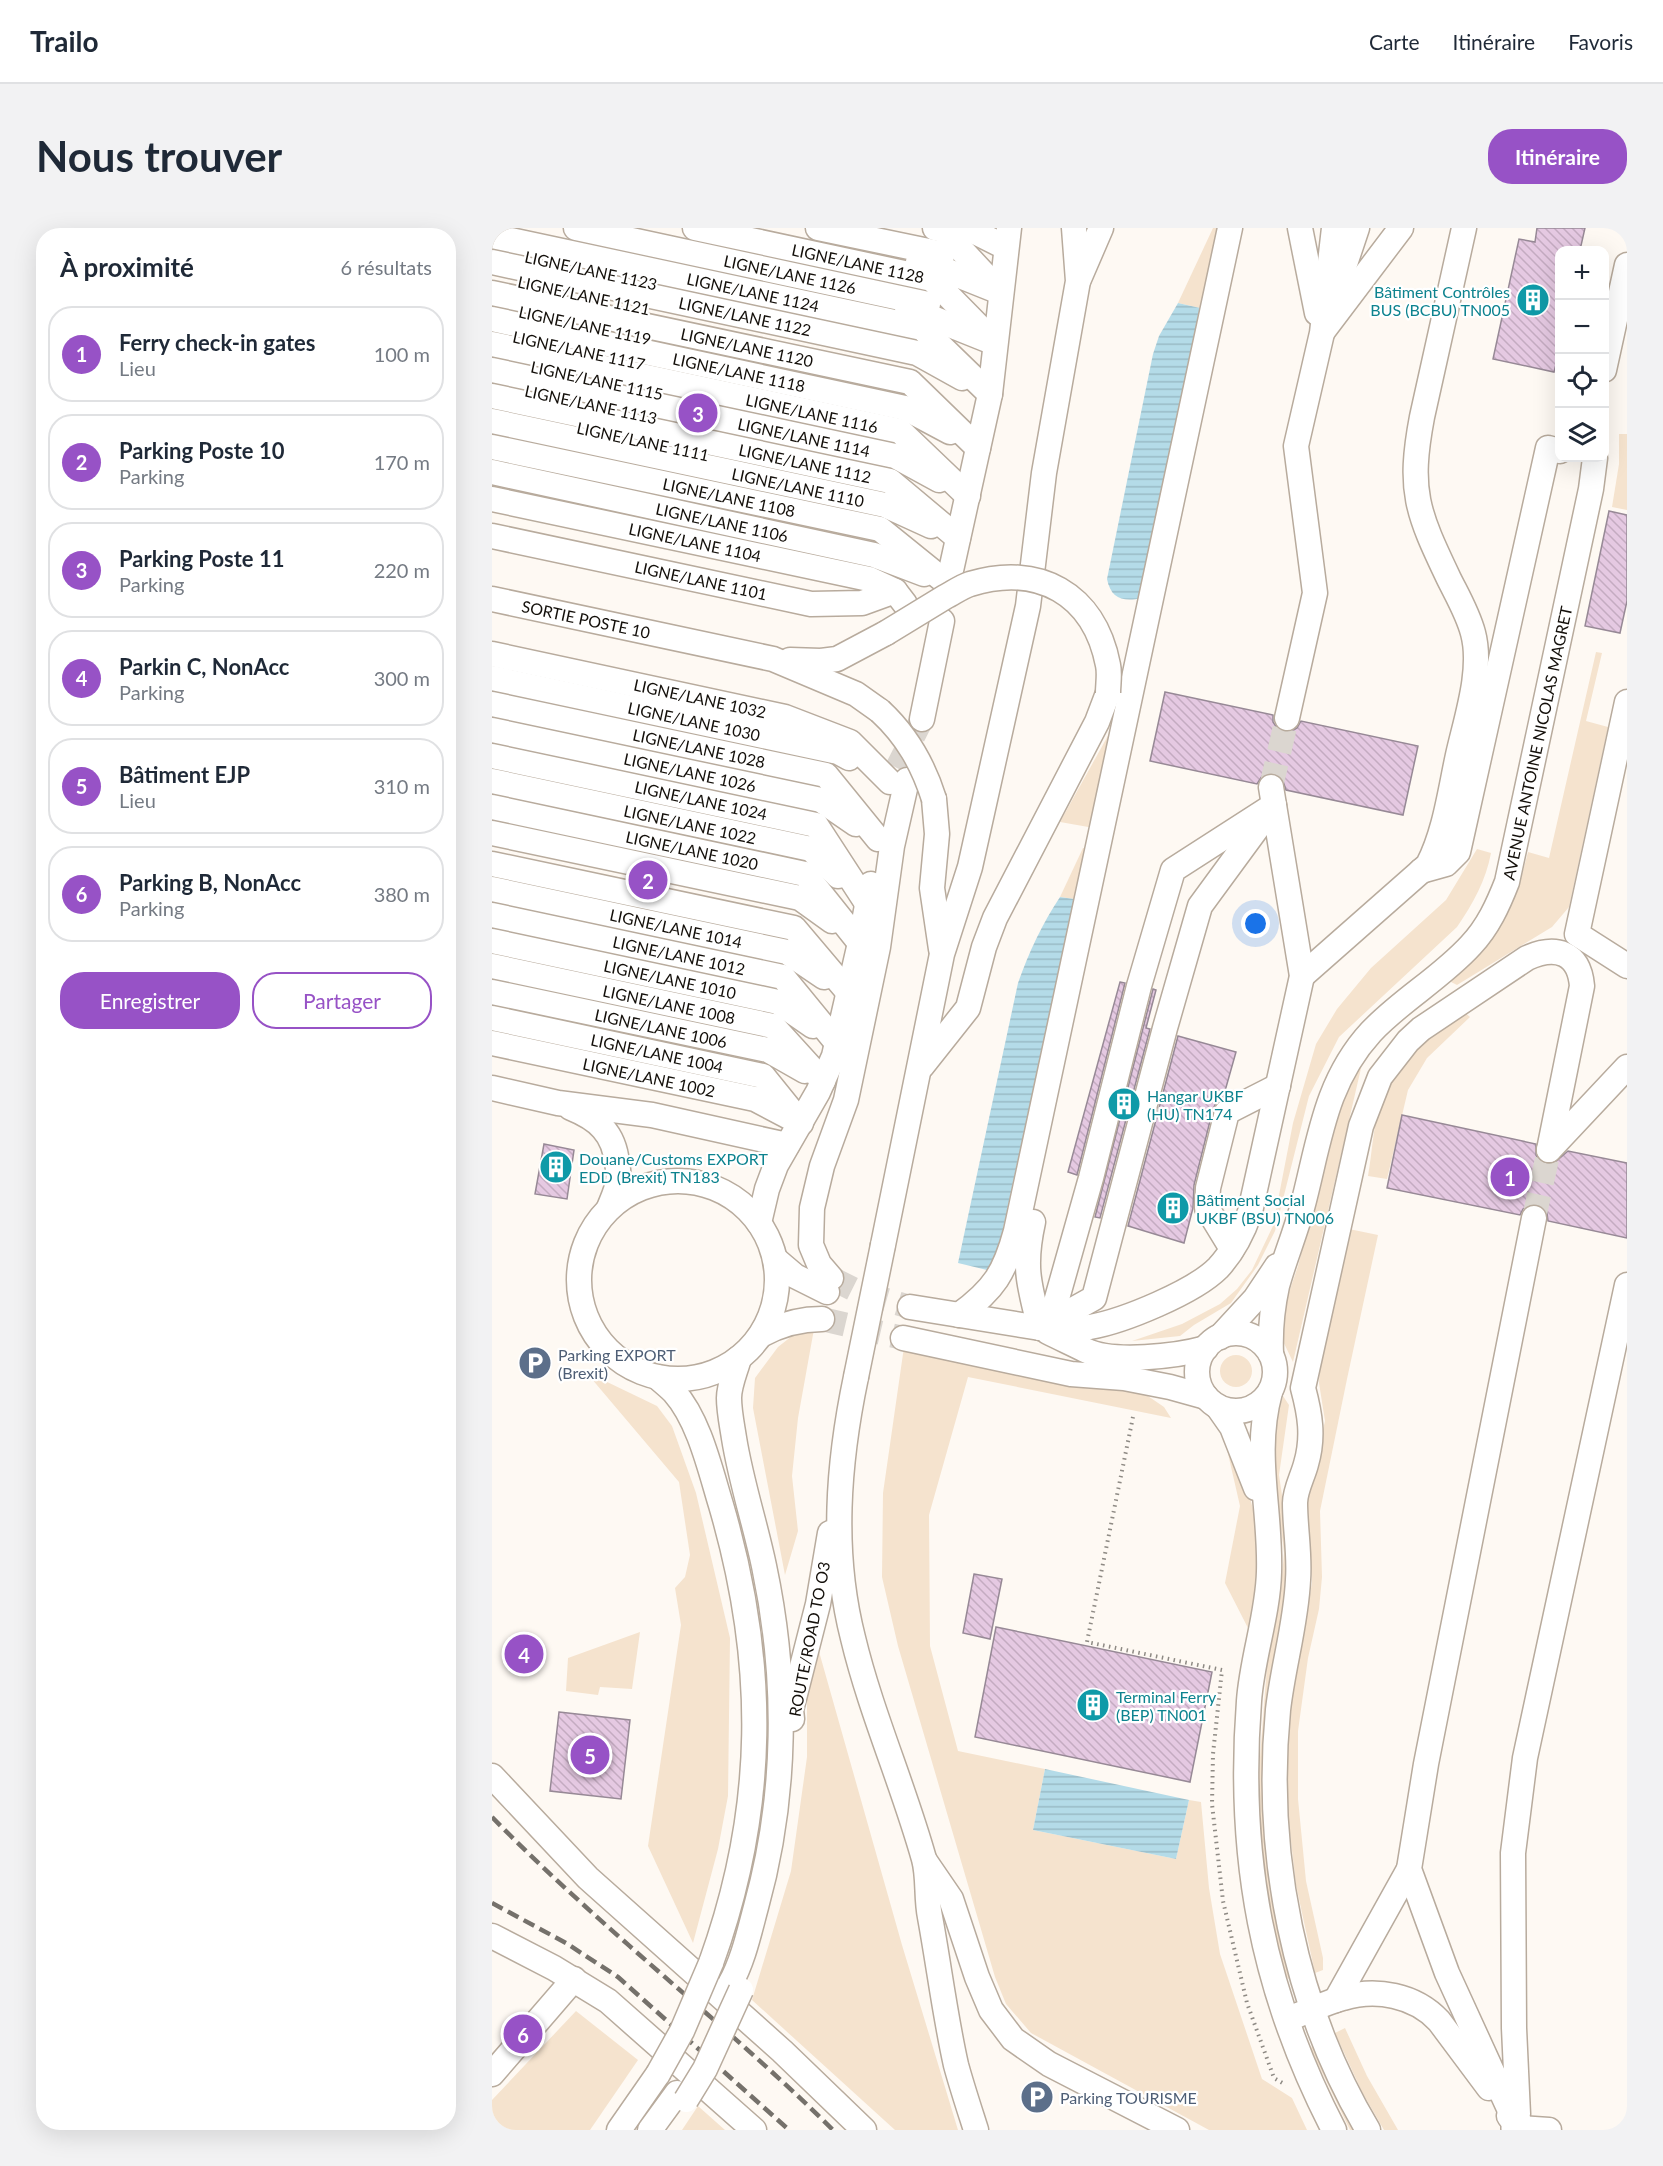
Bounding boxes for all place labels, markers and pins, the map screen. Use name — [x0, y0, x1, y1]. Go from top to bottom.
place label: Bâtiment Contrôles BUS (BCBU) TN005 — [1370, 282, 1510, 319]
building icon: Bâtiment Contrôles BUS (BCBU) TN005 — [1515, 282, 1551, 318]
pin: 3 — [678, 390, 718, 435]
pin: 2 — [628, 858, 668, 902]
building icon: Hangar UKBF (HU) TN174 — [1106, 1086, 1142, 1122]
place label: Hangar UKBF (HU) TN174 — [1147, 1086, 1243, 1123]
building icon: Douane/Customs EXPORT EDD (Brexit) TN183 — [538, 1149, 574, 1185]
place label: Douane/Customs EXPORT EDD (Brexit) TN183 — [579, 1149, 769, 1186]
pin: 1 — [1490, 1154, 1530, 1200]
building icon: Bâtiment Social UKBF (BSU) TN006 — [1155, 1190, 1191, 1226]
place label: Bâtiment Social UKBF (BSU) TN006 — [1196, 1190, 1334, 1227]
parking icon: Parking EXPORT (Brexit) — [517, 1345, 553, 1381]
place label: Parking EXPORT (Brexit) — [558, 1345, 676, 1382]
pin: 4 — [504, 1632, 543, 1676]
building icon: Terminal Ferry (BEP) TN001 — [1075, 1687, 1111, 1723]
place label: Terminal Ferry (BEP) TN001 — [1116, 1687, 1217, 1724]
pin: 5 — [570, 1732, 610, 1778]
pin: 6 — [504, 2012, 543, 2056]
parking icon: Parking TOURISME — [1019, 2079, 1055, 2115]
place label: Parking TOURISME — [1060, 2088, 1197, 2107]

